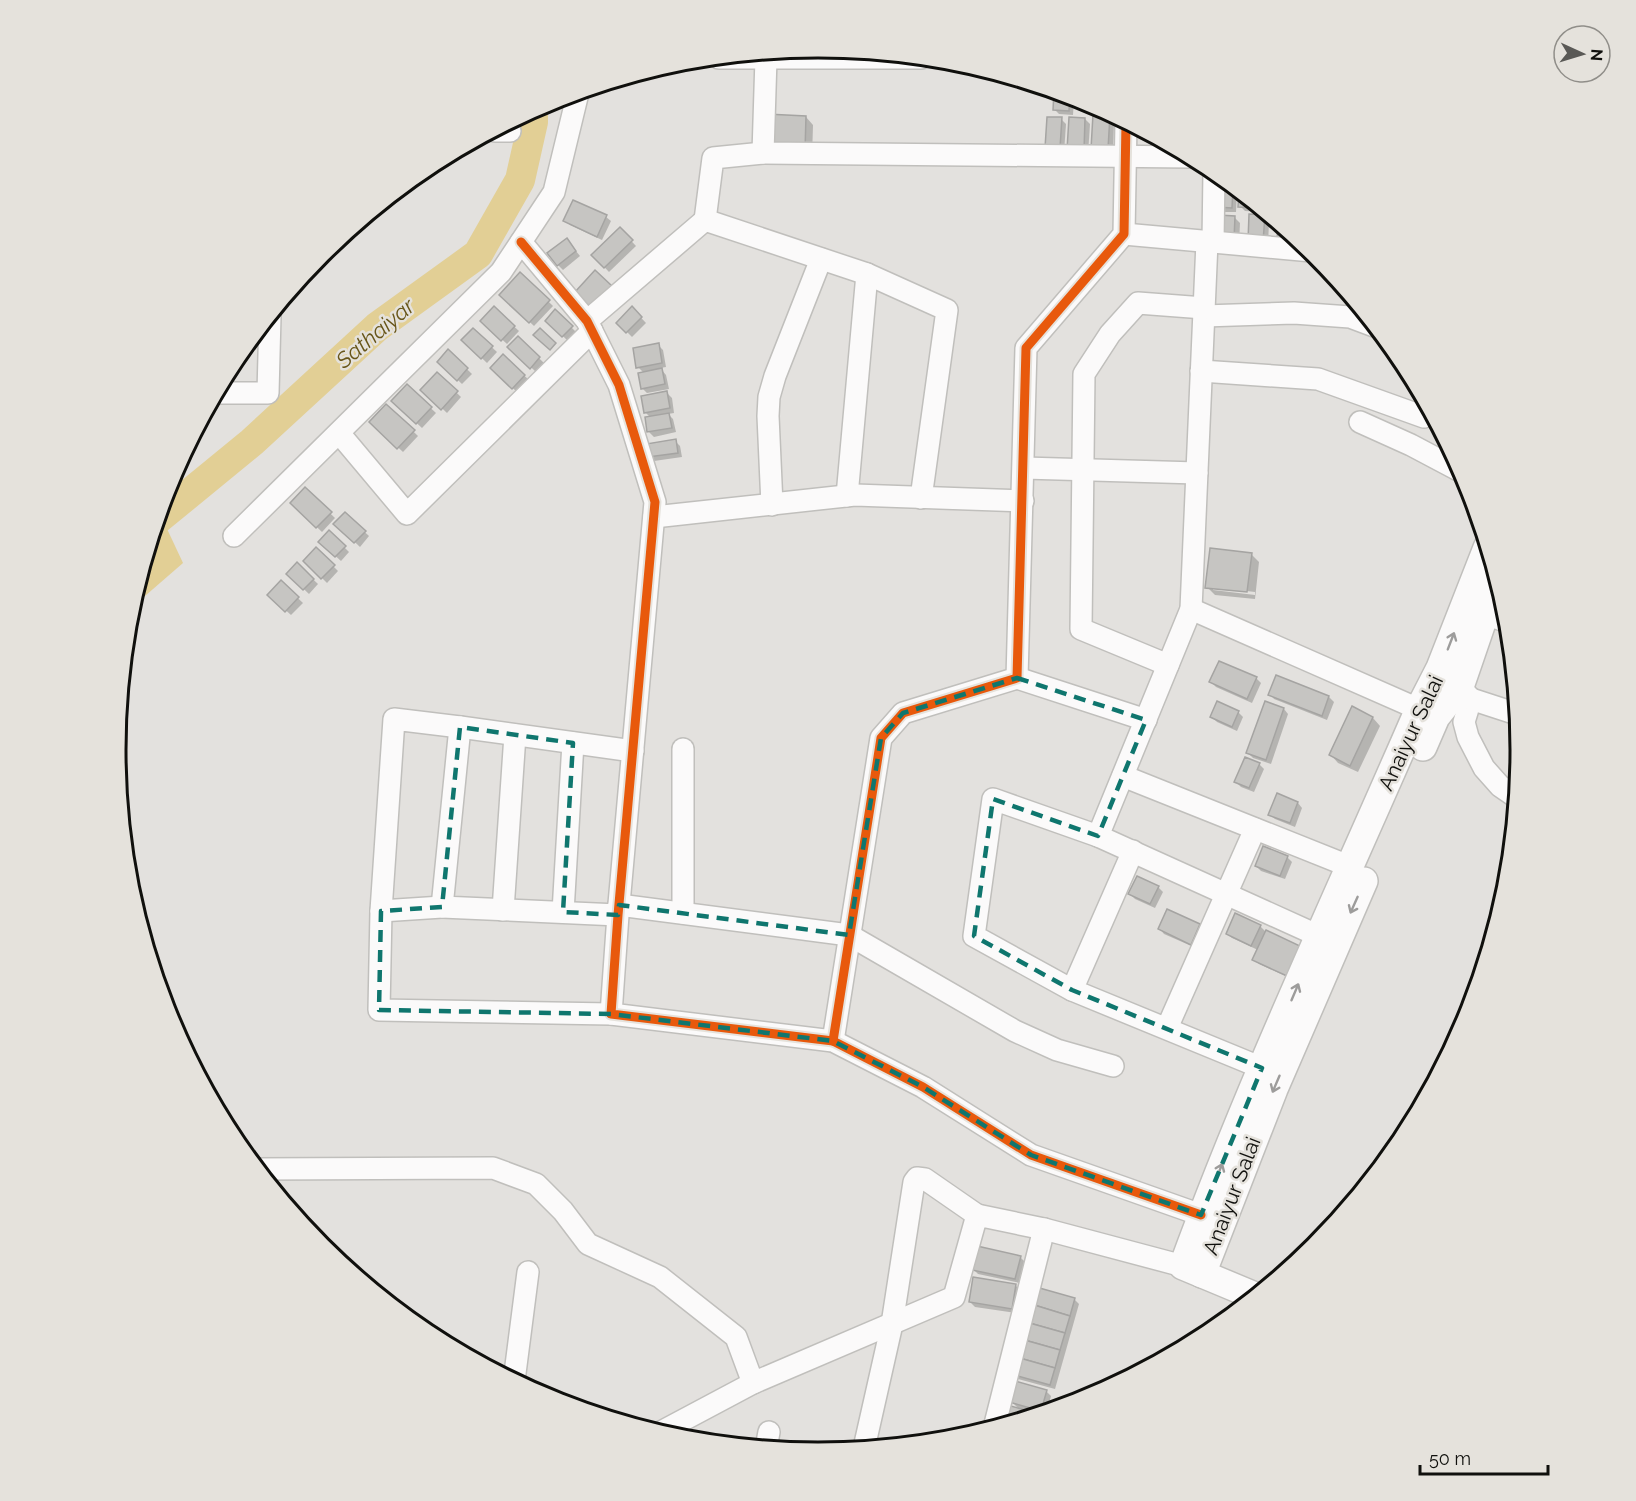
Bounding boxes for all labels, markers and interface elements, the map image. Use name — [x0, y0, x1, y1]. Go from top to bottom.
north arrow — [1552, 24, 1612, 84]
text: N — [1587, 48, 1606, 62]
water label: Sathaiyar — [330, 292, 421, 374]
one-way arrow — [1446, 633, 1457, 651]
street label: Anaiyur Salai — [1373, 671, 1448, 794]
one-way arrow — [1348, 895, 1359, 913]
one-way arrow — [1289, 984, 1301, 1002]
one-way arrow — [1270, 1074, 1281, 1092]
street label: Anaiyur Salai — [1198, 1133, 1266, 1258]
one-way arrow — [1214, 1163, 1225, 1182]
scale bar — [1420, 1438, 1548, 1476]
text: 50 m — [1429, 1448, 1471, 1469]

